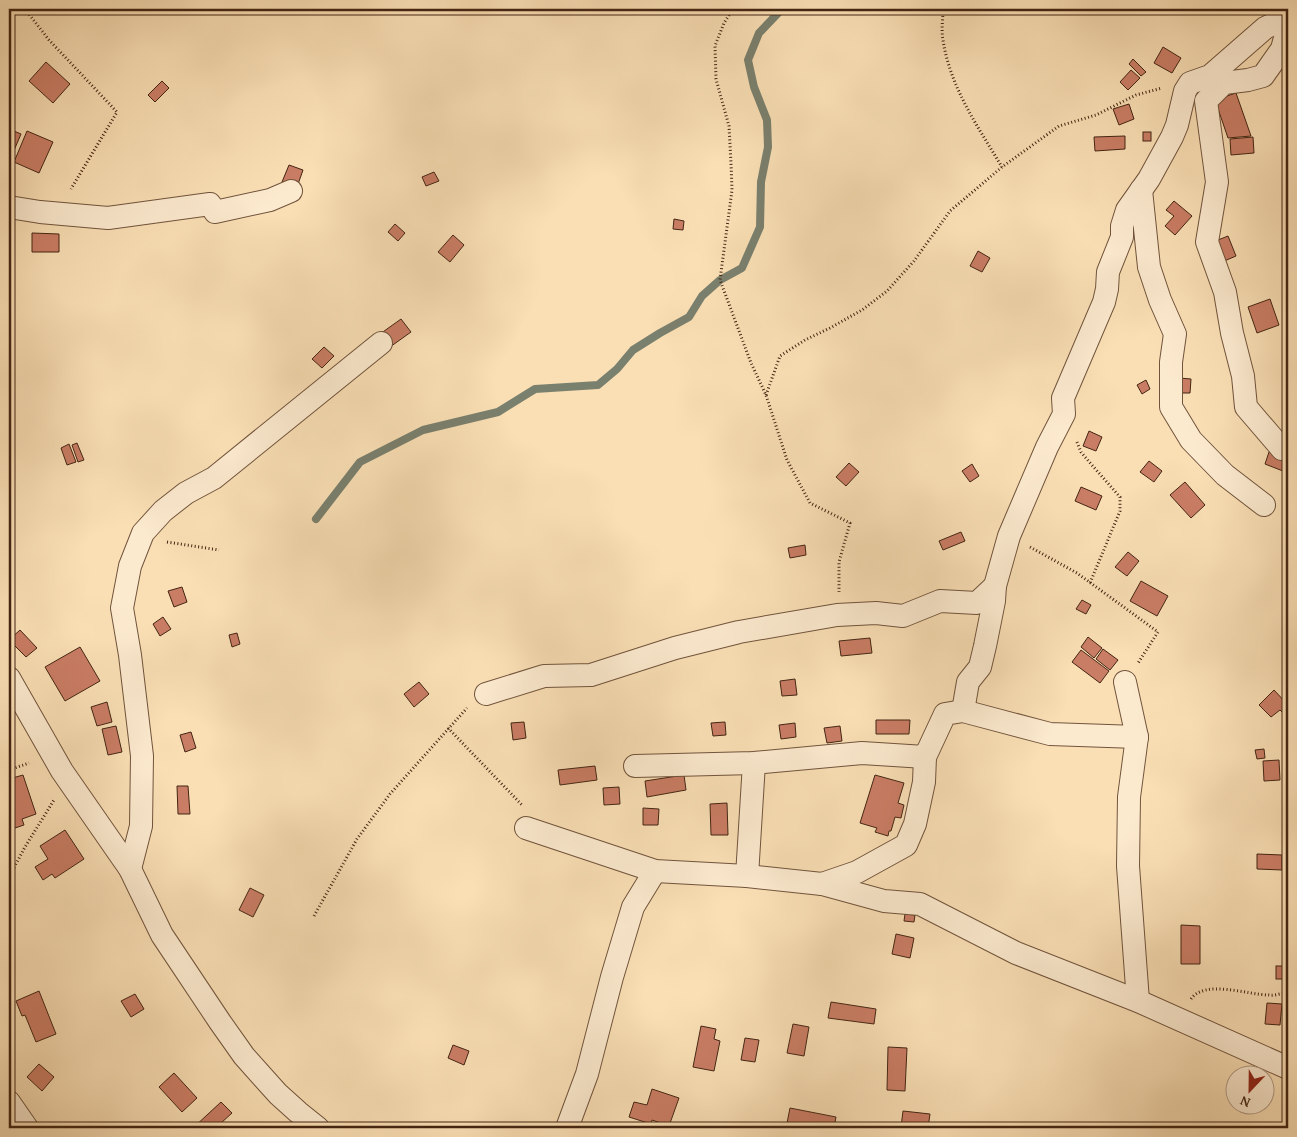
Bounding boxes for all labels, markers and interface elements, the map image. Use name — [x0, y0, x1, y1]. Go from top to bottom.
north arrow — [1224, 1064, 1274, 1114]
text: N — [1236, 1091, 1253, 1113]

